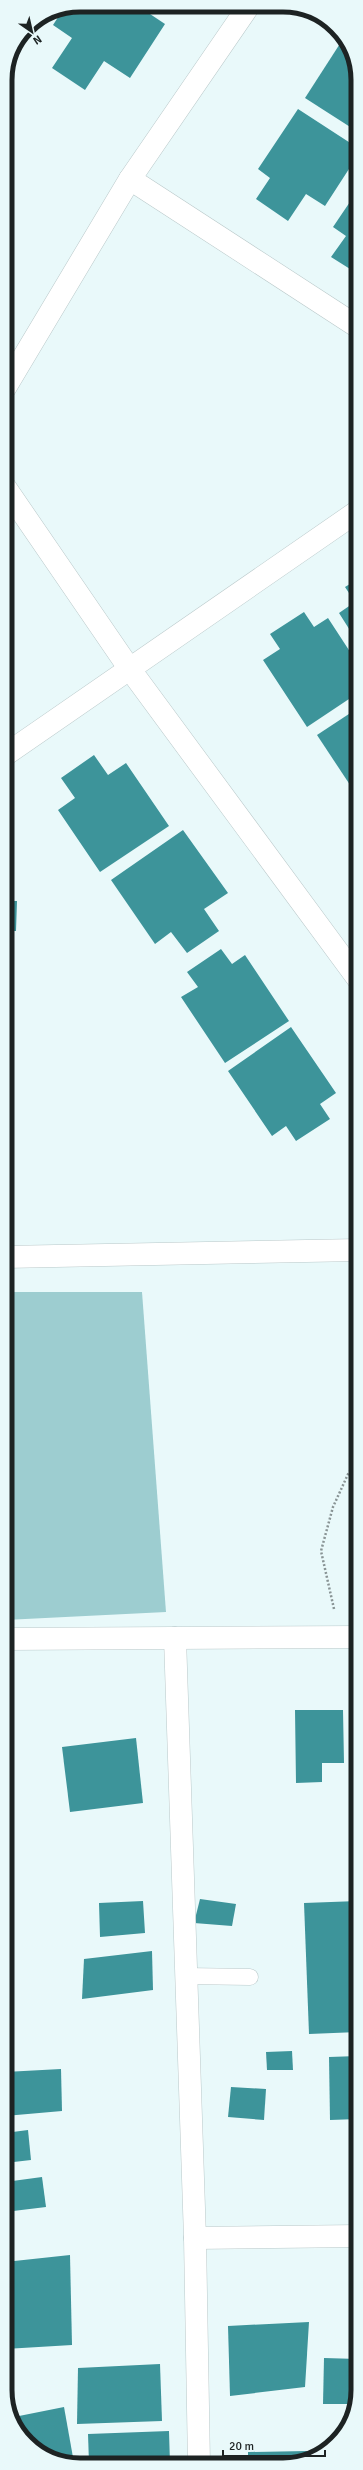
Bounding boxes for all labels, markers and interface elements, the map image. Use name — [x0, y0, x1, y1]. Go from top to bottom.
north arrow — [12, 12, 52, 52]
text: N — [31, 32, 44, 47]
scale bar — [223, 2432, 325, 2458]
text: 20 m — [229, 2439, 254, 2454]

